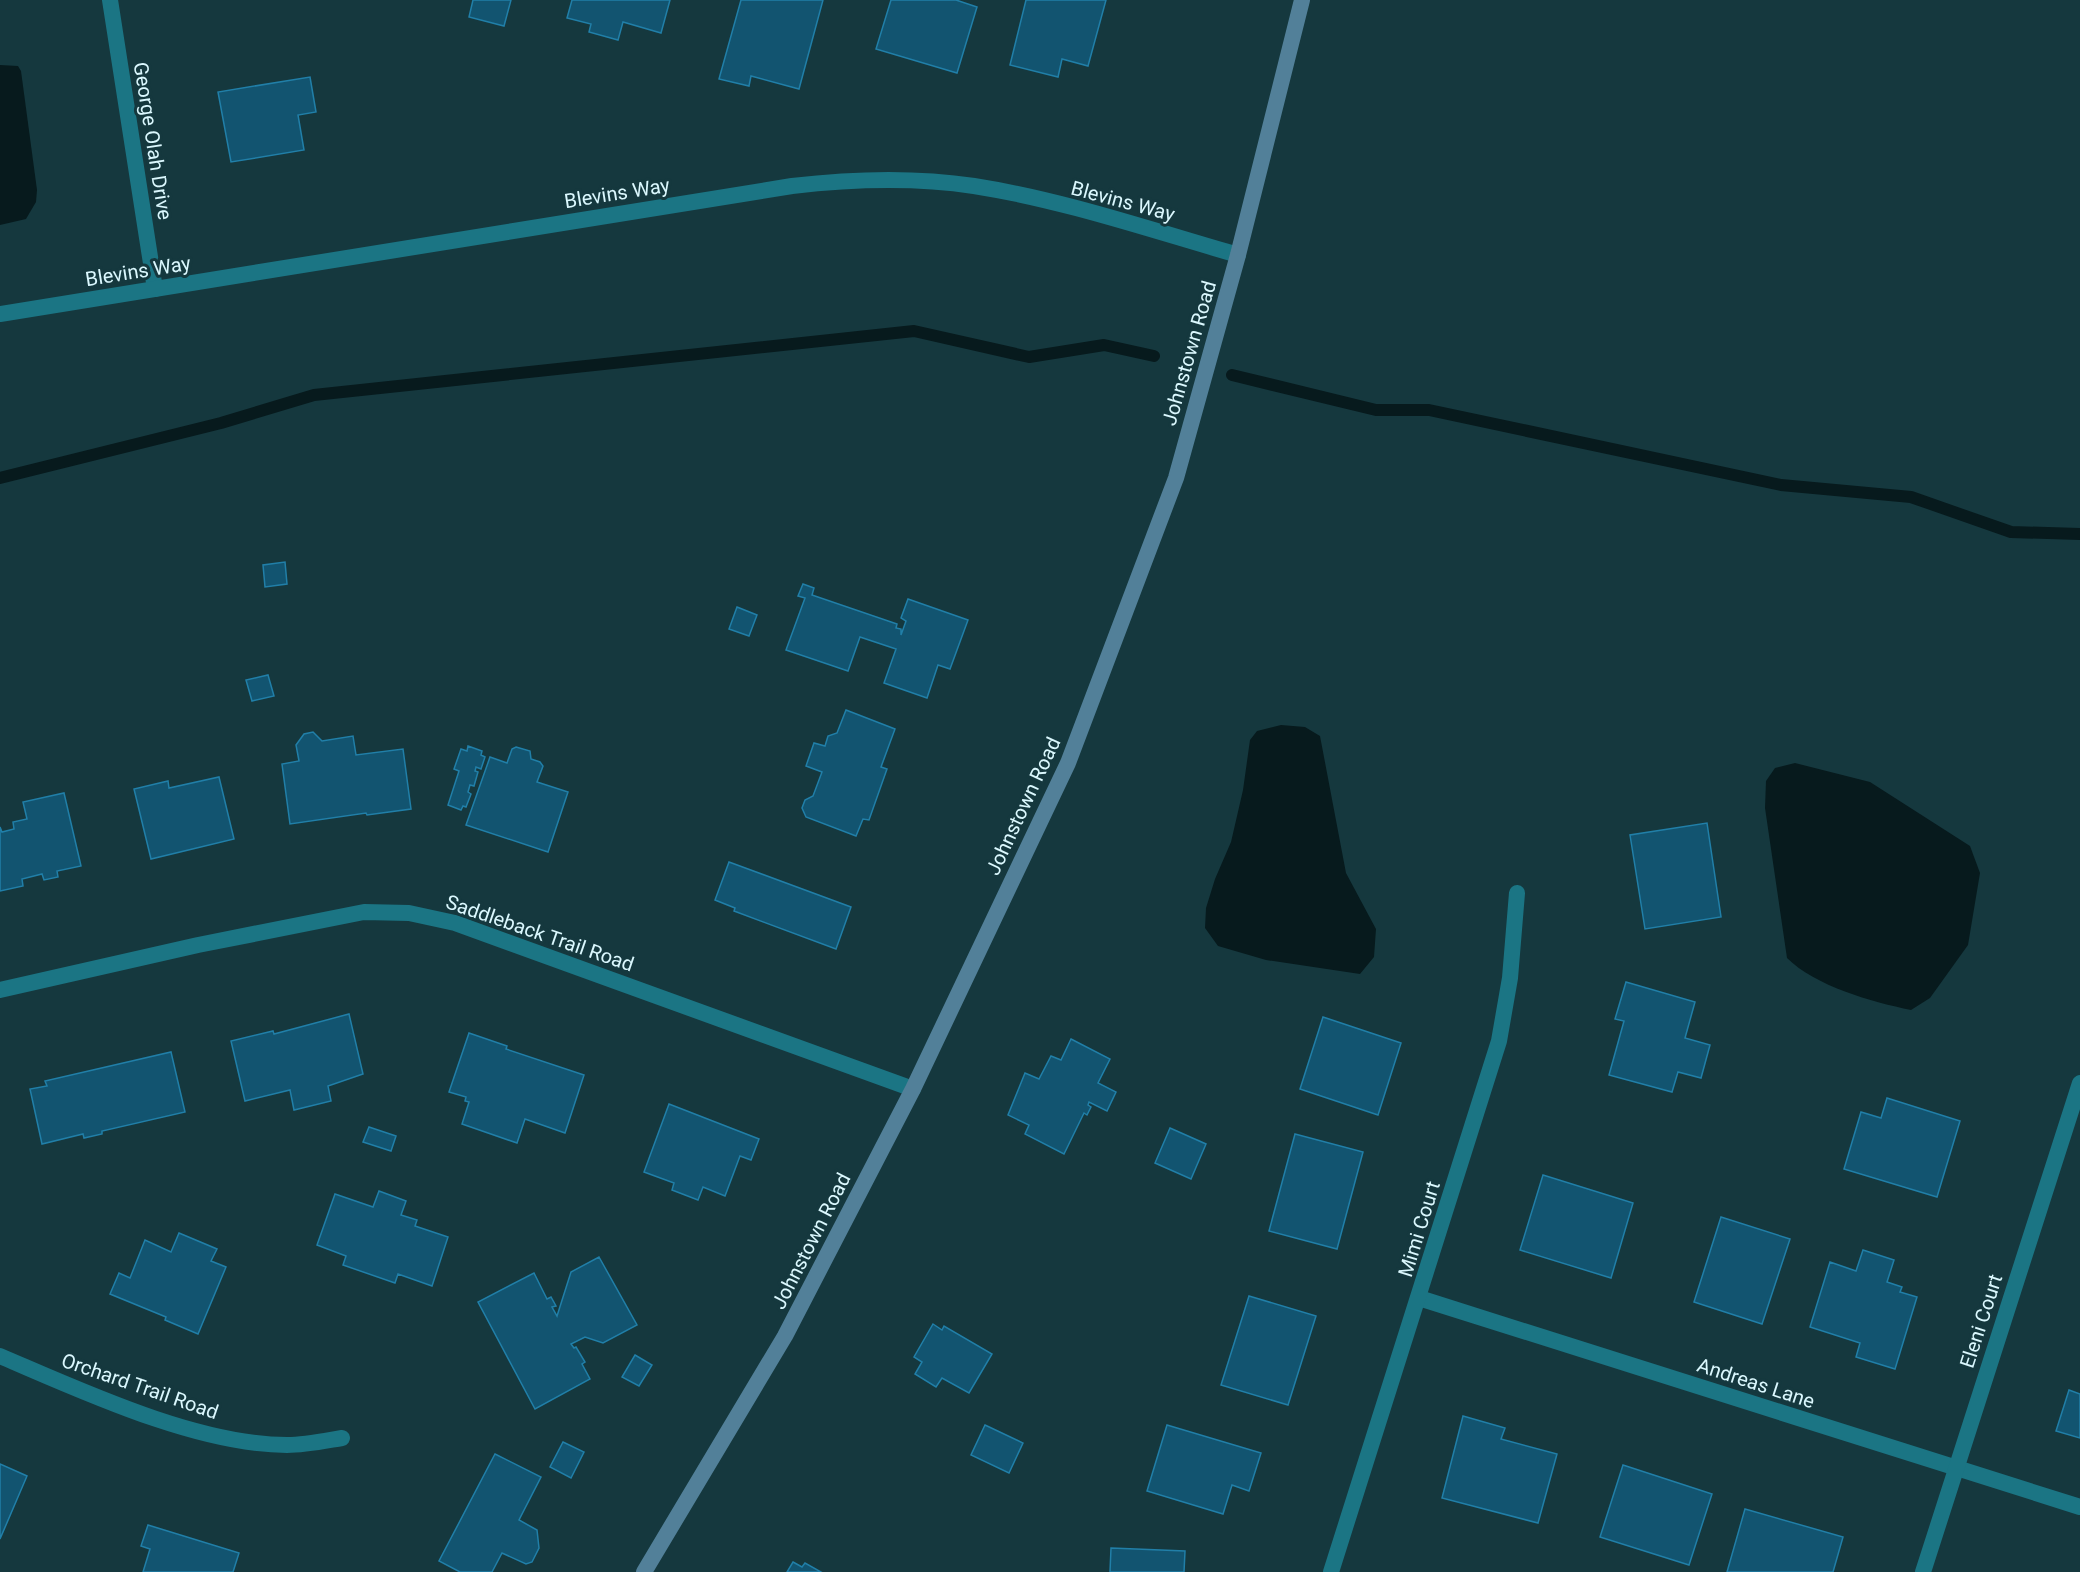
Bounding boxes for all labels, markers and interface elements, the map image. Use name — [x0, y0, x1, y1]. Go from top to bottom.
street label: George Olah Drive — [129, 60, 177, 222]
street label: Blevins Way — [563, 173, 672, 213]
street label: Blevins Way — [1069, 176, 1178, 226]
street label: Blevins Way — [84, 251, 193, 291]
street label: Johnstown Road — [1157, 278, 1221, 428]
street label: Johnstown Road — [981, 733, 1065, 879]
street label: Saddleback Trail Road — [443, 890, 637, 976]
street label: Johnstown Road — [766, 1169, 856, 1313]
street label: Mimi Court — [1393, 1178, 1445, 1280]
street label: Eleni Court — [1955, 1271, 2007, 1371]
street label: Orchard Trail Road — [58, 1348, 222, 1424]
street label: Andreas Lane — [1694, 1353, 1818, 1413]

